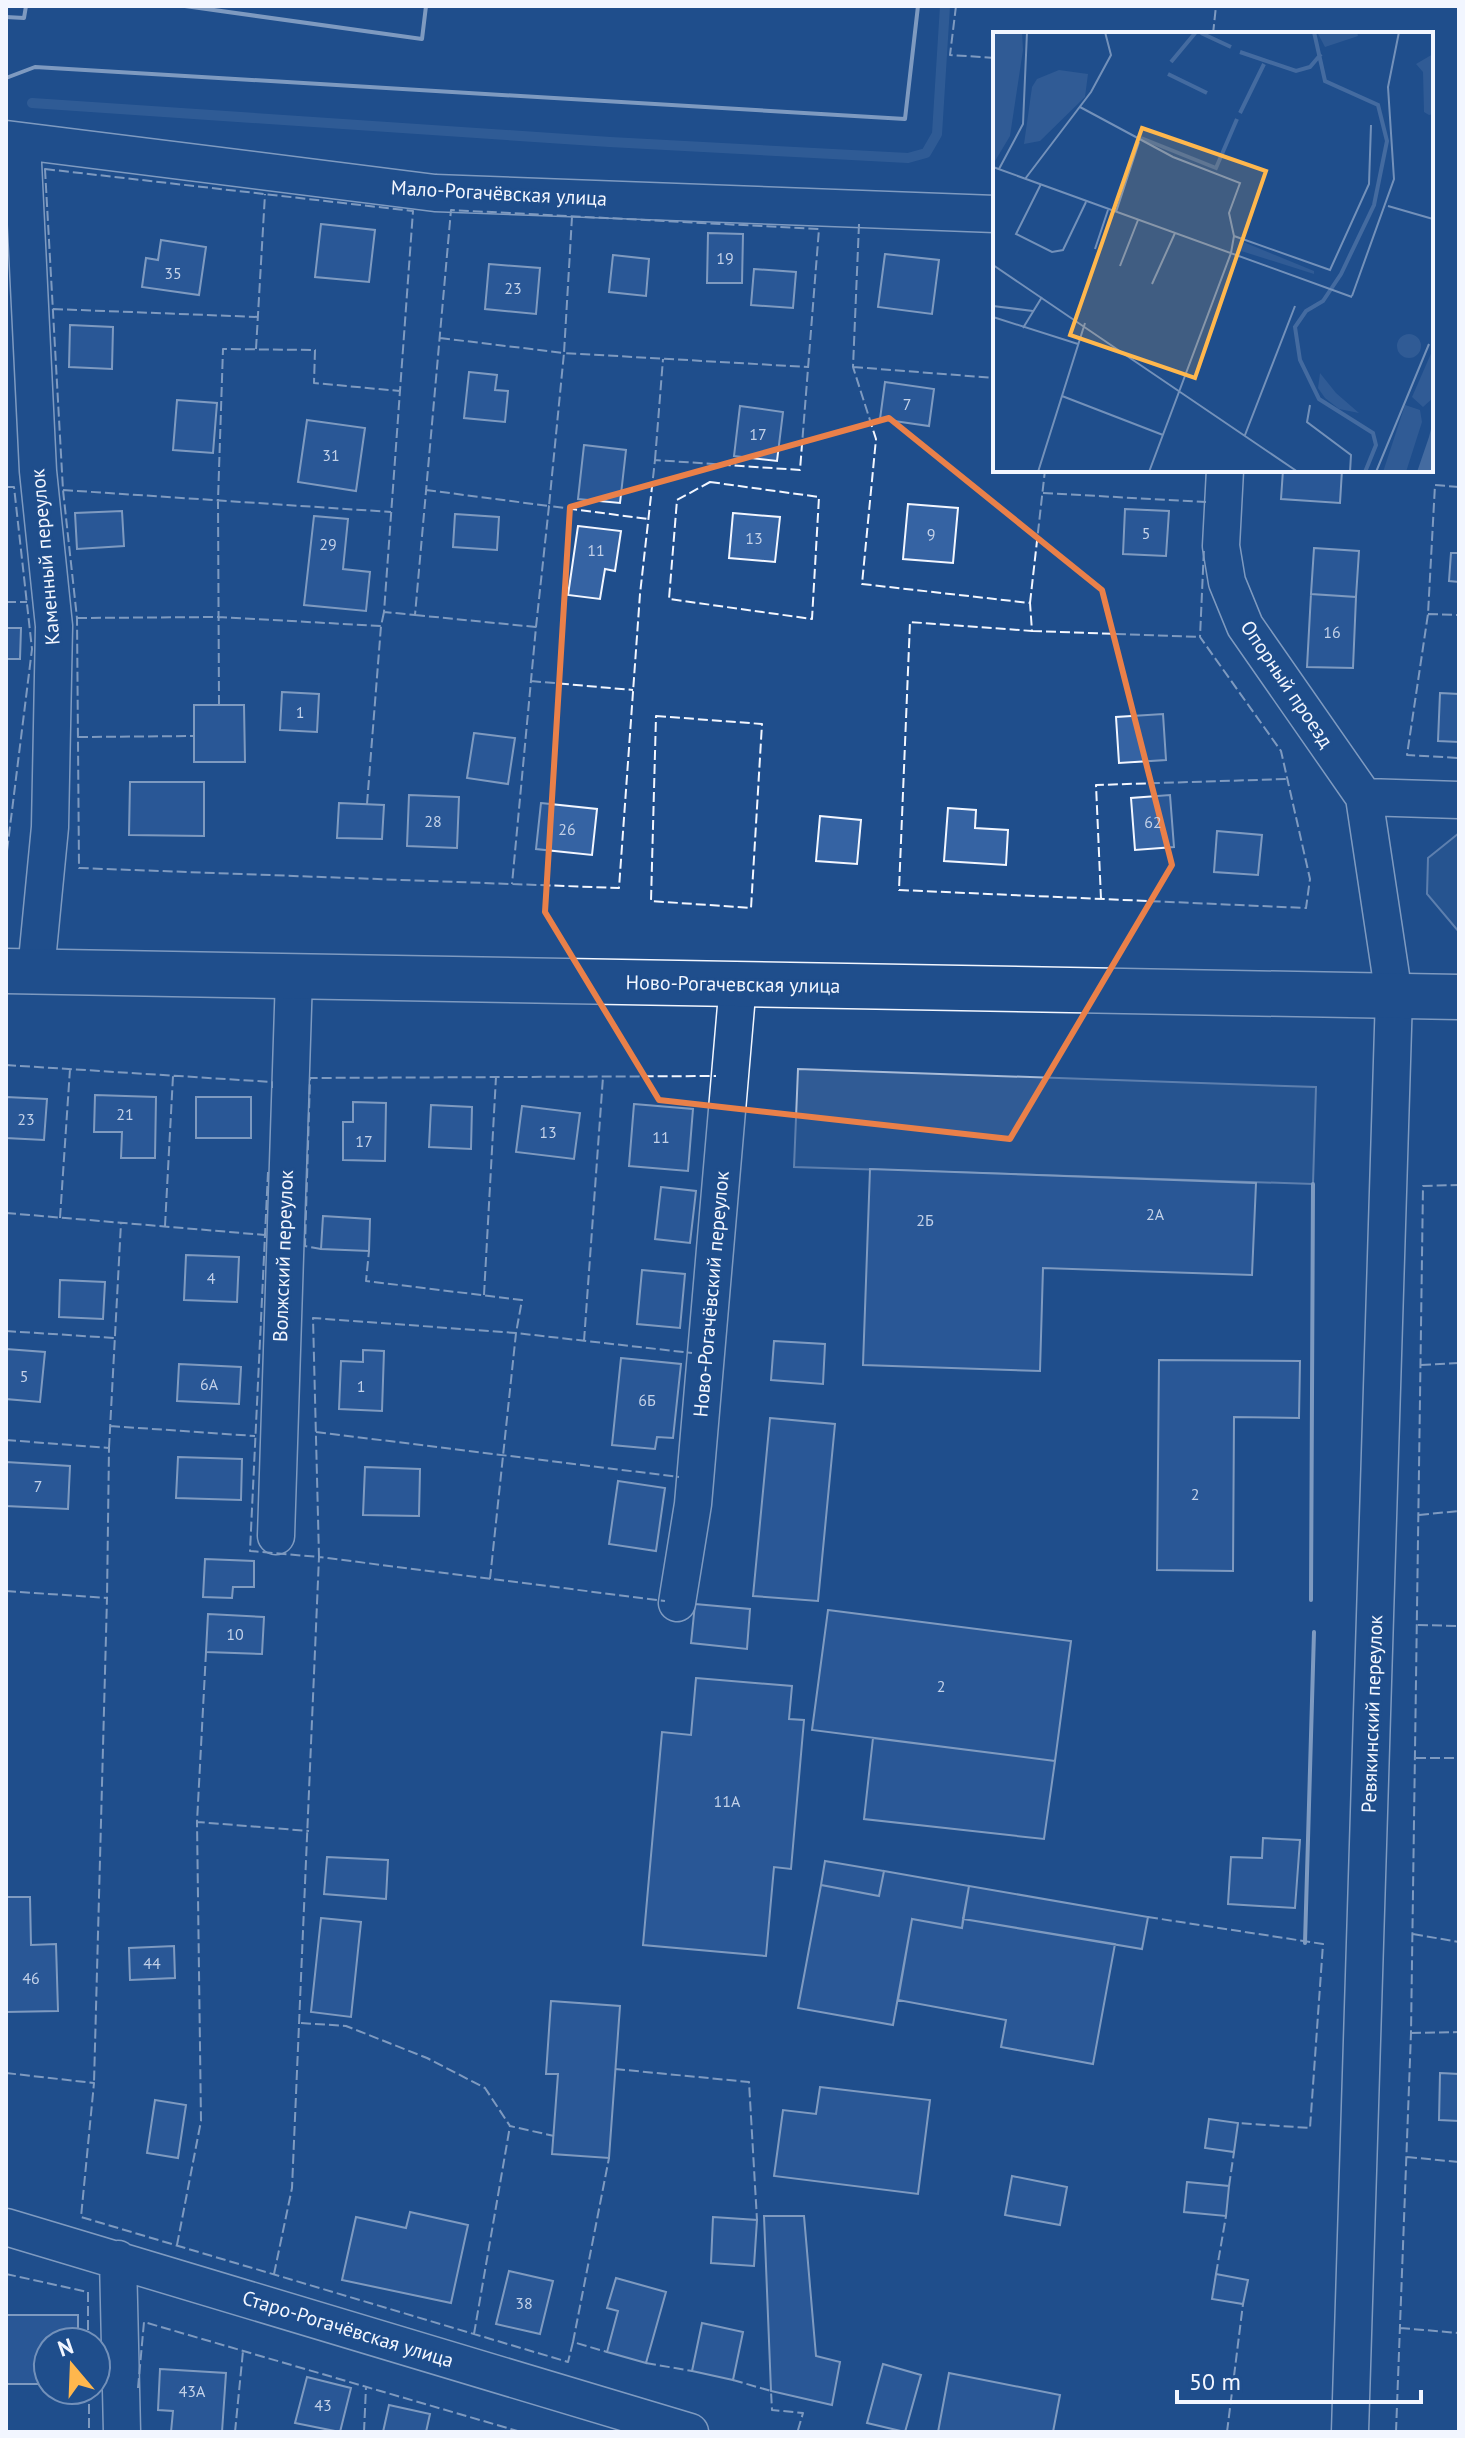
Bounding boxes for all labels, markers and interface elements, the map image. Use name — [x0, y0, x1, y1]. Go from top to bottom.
inset map — [993, 32, 1433, 472]
street label: Мало-Рогачёвская улица — [390, 174, 608, 212]
house number: 19 — [716, 248, 734, 268]
house number: 35 — [164, 263, 182, 283]
house number: 23 — [504, 278, 522, 298]
house number: 7 — [903, 394, 911, 414]
house number: 17 — [749, 424, 767, 444]
house number: 31 — [322, 445, 340, 465]
street label: Каменный переулок — [24, 467, 66, 646]
house number: 5 — [1142, 523, 1150, 543]
house number: 9 — [927, 524, 935, 544]
house number: 13 — [745, 528, 763, 548]
house number: 29 — [319, 534, 337, 554]
house number: 11 — [587, 540, 605, 560]
street label: Опорный проезд — [1235, 615, 1339, 753]
house number: 16 — [1323, 622, 1341, 642]
house number: 1 — [296, 702, 304, 722]
house number: 28 — [424, 811, 442, 831]
house number: 62 — [1144, 812, 1162, 832]
house number: 26 — [558, 819, 576, 839]
street label: Ново-Рогачевская улица — [625, 969, 841, 999]
house number: 21 — [116, 1104, 134, 1124]
house number: 23 — [17, 1109, 35, 1129]
house number: 13 — [539, 1122, 557, 1142]
house number: 11 — [652, 1127, 670, 1147]
house number: 17 — [355, 1131, 373, 1151]
street label: Волжский переулок — [267, 1169, 299, 1342]
street label: Ново-Рогачёвский переулок — [687, 1169, 735, 1418]
house number: 2А — [1146, 1204, 1165, 1224]
house number: 2Б — [916, 1210, 934, 1230]
house number: 4 — [207, 1268, 216, 1288]
house number: 5 — [20, 1366, 28, 1386]
house number: 6А — [200, 1374, 219, 1394]
house number: 1 — [357, 1376, 365, 1396]
house number: 6Б — [638, 1390, 656, 1410]
house number: 7 — [34, 1476, 42, 1496]
house number: 2 — [1191, 1484, 1199, 1504]
street label: Ревякинский переулок — [1356, 1614, 1388, 1813]
house number: 10 — [226, 1624, 244, 1644]
house number: 2 — [937, 1676, 945, 1696]
house number: 11А — [714, 1791, 741, 1811]
house number: 44 — [143, 1953, 161, 1973]
house number: 46 — [22, 1968, 40, 1988]
street label: Старо-Рогачёвская улица — [239, 2284, 457, 2374]
house number: 38 — [515, 2293, 533, 2313]
north arrow — [32, 2326, 112, 2406]
text: N — [54, 2331, 77, 2363]
scale bar — [1177, 2354, 1421, 2404]
text: 50 m — [1189, 2366, 1241, 2397]
house number: 43А — [179, 2381, 206, 2401]
house number: 43 — [314, 2395, 332, 2415]

